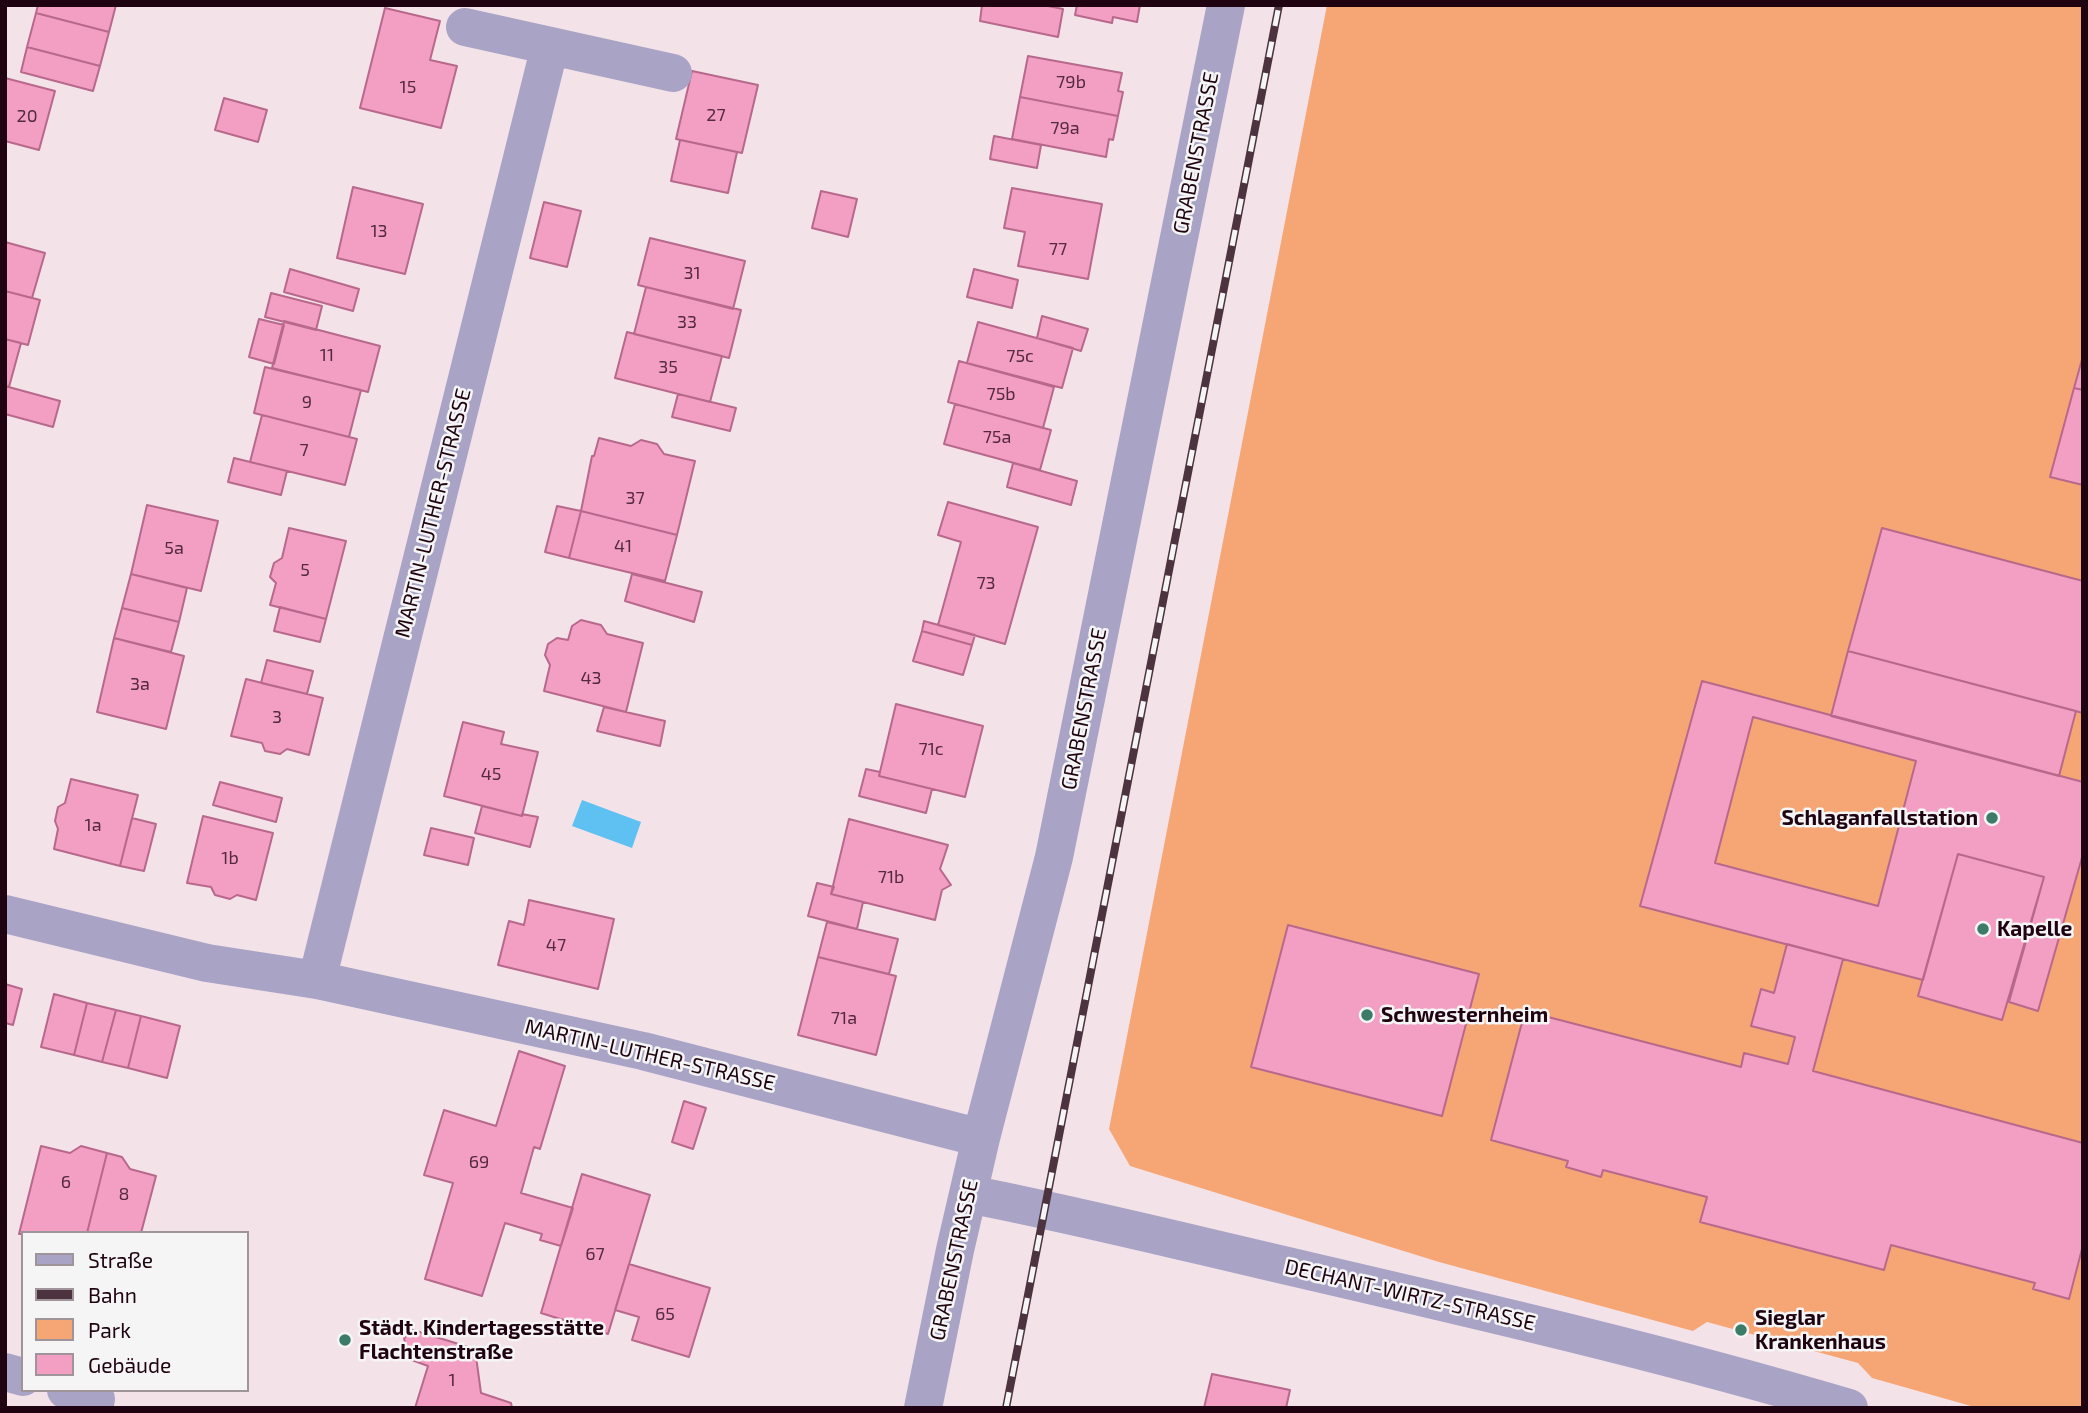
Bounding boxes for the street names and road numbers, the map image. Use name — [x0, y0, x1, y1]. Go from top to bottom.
street label: GRABENSTRASSE — [1168, 70, 1224, 236]
street label: MARTIN-LUTHER-STRASSE — [390, 386, 476, 640]
street label: GRABENSTRASSE — [1056, 626, 1112, 792]
street label: MARTIN-LUTHER-STRASSE — [522, 1014, 778, 1096]
street label: GRABENSTRASSE — [925, 1177, 983, 1343]
street label: DECHANT-WIRTZ-STRASSE — [1282, 1254, 1538, 1336]

